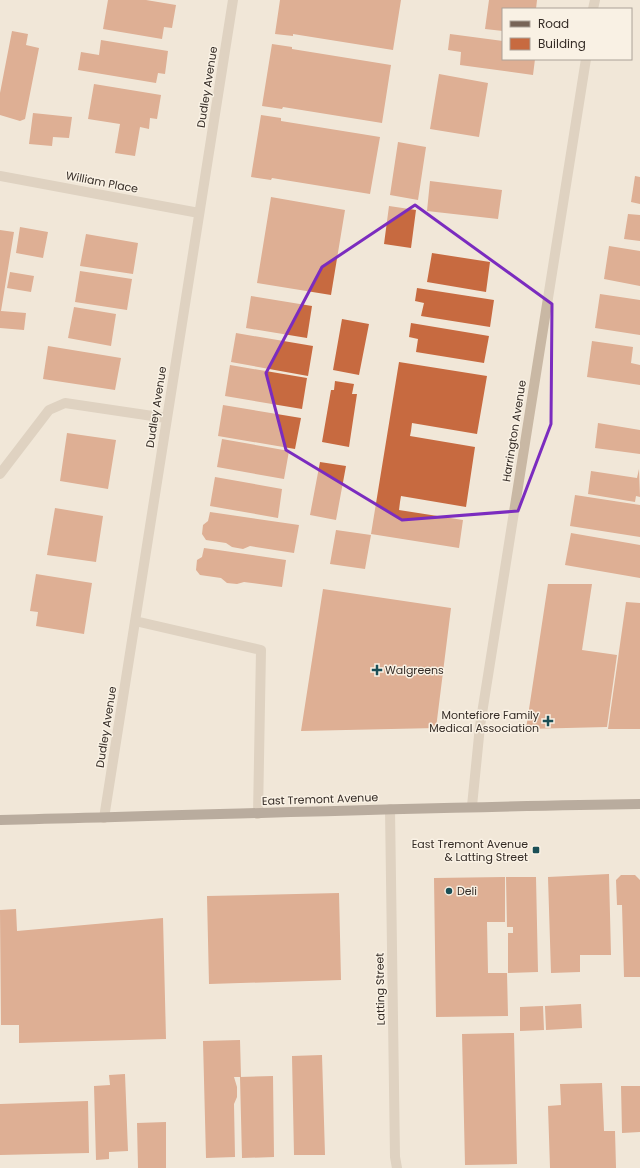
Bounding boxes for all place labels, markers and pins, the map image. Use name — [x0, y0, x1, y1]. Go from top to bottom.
place label: Walgreens — [385, 662, 444, 678]
marker: Walgreens — [372, 665, 382, 675]
place label: Montefiore Family Medical Association — [429, 707, 540, 736]
marker: Montefiore Family Medical Association — [542, 715, 554, 727]
place label: East Tremont Avenue & Latting Street — [412, 836, 528, 865]
marker: East Tremont Avenue & Latting Street — [531, 845, 541, 855]
place label: Deli — [457, 883, 477, 899]
marker: Deli — [444, 886, 454, 896]

